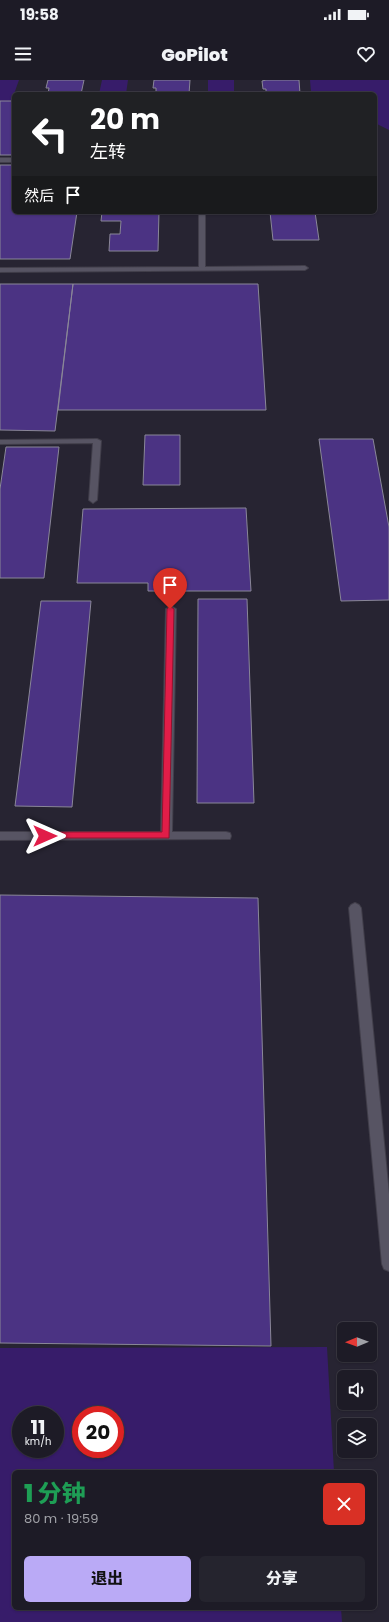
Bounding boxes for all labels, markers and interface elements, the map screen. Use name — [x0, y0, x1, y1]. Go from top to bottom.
text: 19:58 — [20, 4, 59, 25]
text: GoPilot — [161, 42, 228, 67]
icon: menu — [12, 43, 34, 65]
icon: heart — [355, 43, 377, 65]
text: 20 m — [90, 100, 160, 139]
icon: left — [24, 108, 76, 160]
text: 左转 — [90, 139, 126, 164]
icon: arrive — [62, 184, 84, 206]
text: 然后 — [24, 185, 54, 206]
pin — [153, 568, 187, 609]
icon: arrive — [159, 574, 181, 596]
position arrow — [24, 815, 66, 857]
north arrow — [337, 1322, 377, 1362]
map controls — [337, 1322, 377, 1458]
button: sound — [337, 1370, 377, 1410]
speed limit sign: 20 — [72, 1406, 124, 1458]
text: 11 — [30, 1413, 46, 1441]
button: layers — [337, 1418, 377, 1458]
text: km/h — [25, 1434, 51, 1449]
text: 1 分钟 — [24, 1477, 86, 1510]
button: close — [323, 1483, 365, 1525]
text: 80 m · 19:59 — [24, 1509, 98, 1528]
button: 退出 — [24, 1556, 191, 1602]
button: 分享 — [199, 1556, 365, 1602]

